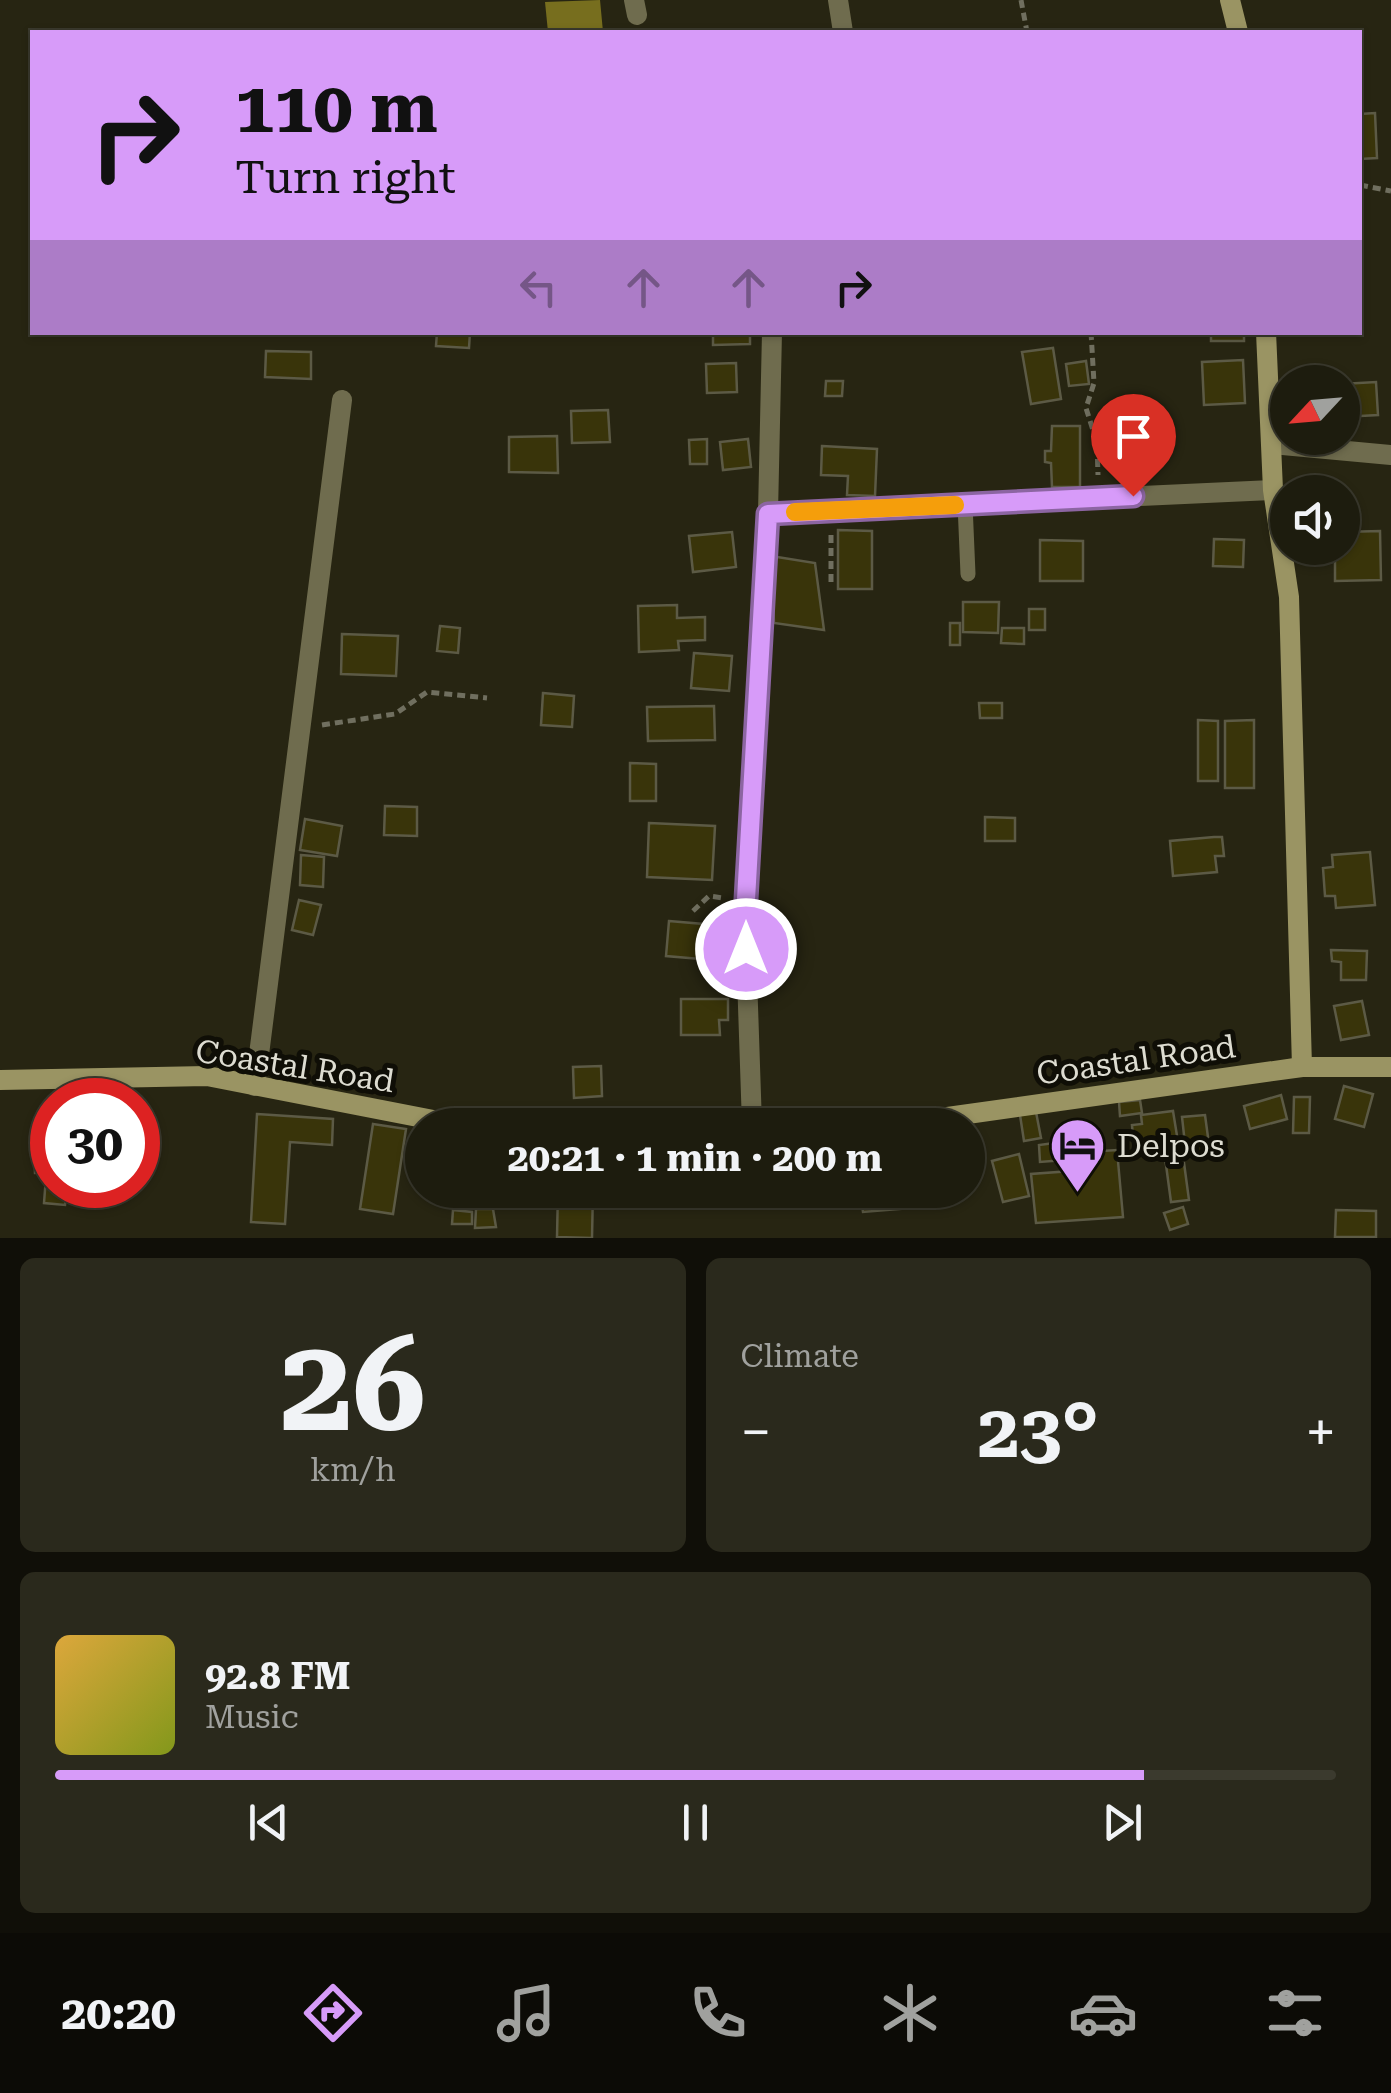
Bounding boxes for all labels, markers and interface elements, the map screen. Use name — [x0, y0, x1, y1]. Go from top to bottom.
text: 110 m — [235, 67, 438, 149]
icon: right — [70, 70, 200, 200]
text: Turn right — [235, 151, 456, 204]
icon: left — [511, 260, 566, 315]
icon: ahead — [616, 260, 671, 315]
icon: ahead — [721, 260, 776, 315]
icon: right — [826, 260, 881, 315]
north arrow — [1270, 365, 1360, 455]
map controls — [1270, 365, 1360, 565]
pin — [1091, 394, 1176, 497]
icon: arrive — [1106, 409, 1161, 464]
button: sound — [1270, 475, 1360, 565]
position arrow — [694, 897, 798, 1001]
street label: Coastal Road — [1034, 1027, 1238, 1093]
street label: Coastal Road — [193, 1032, 397, 1100]
speed limit sign: 30 — [30, 1078, 160, 1208]
hotel icon: Delpos — [1048, 1116, 1108, 1195]
place label: Delpos — [1117, 1127, 1225, 1165]
text: 20:21 · 1 min · 200 m — [508, 1136, 882, 1180]
text: 26 — [280, 1309, 426, 1462]
text: Climate — [741, 1337, 859, 1375]
text: 23° — [978, 1387, 1099, 1475]
text: − — [741, 1400, 771, 1464]
text: + — [1305, 1400, 1336, 1464]
text: km/h — [310, 1451, 396, 1489]
text: 92.8 FM — [205, 1654, 351, 1698]
text: Music — [205, 1698, 299, 1736]
icon: previous — [241, 1795, 296, 1850]
icon: pause — [668, 1795, 723, 1850]
icon: next — [1095, 1795, 1150, 1850]
icon: directions — [298, 1978, 368, 2048]
icon: music — [491, 1978, 561, 2048]
icon: phone — [683, 1978, 753, 2048]
icon: climate — [875, 1978, 945, 2048]
icon: car — [1068, 1978, 1138, 2048]
icon: filters — [1260, 1978, 1330, 2048]
text: 20:20 — [61, 1987, 176, 2040]

